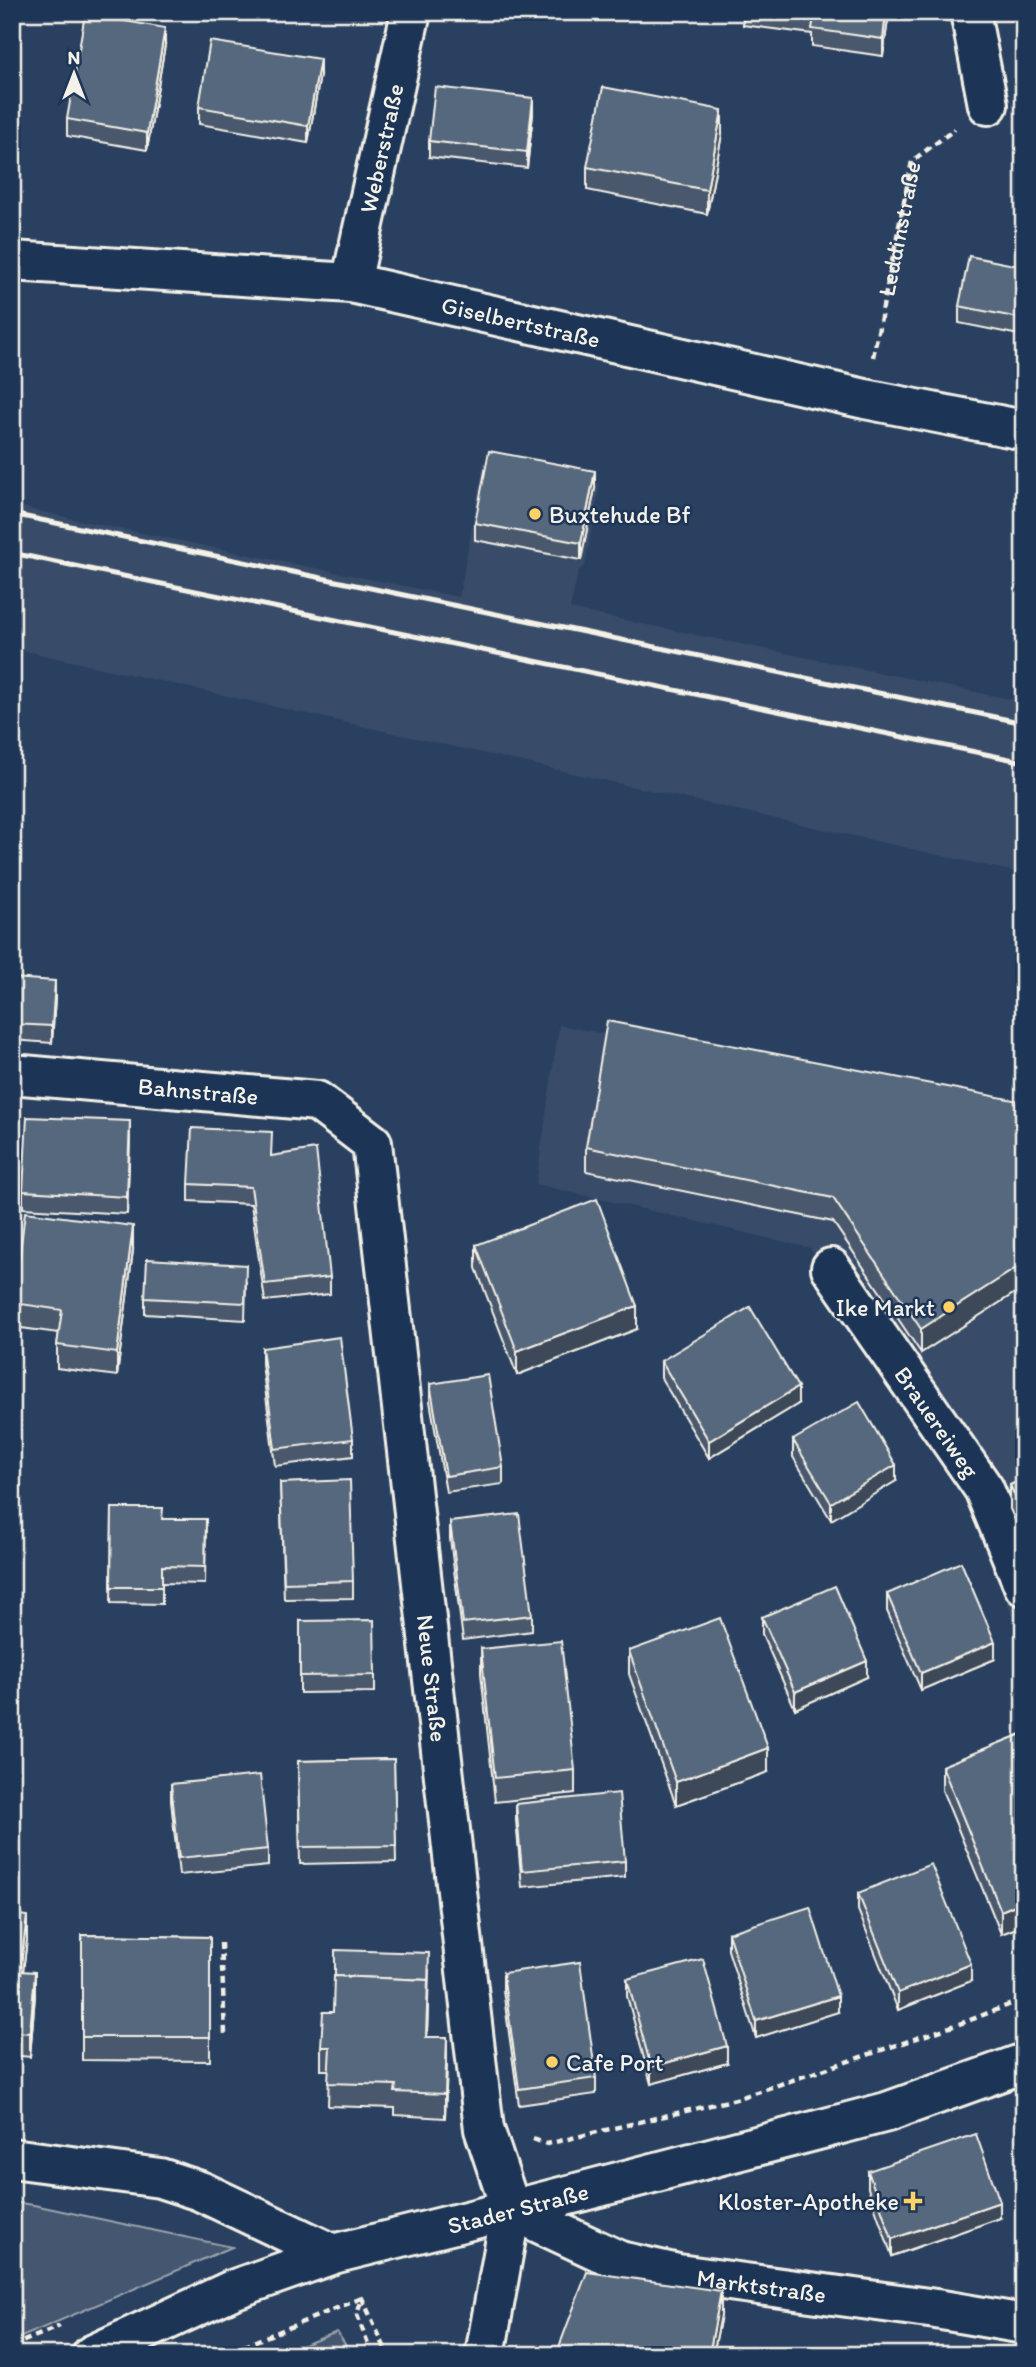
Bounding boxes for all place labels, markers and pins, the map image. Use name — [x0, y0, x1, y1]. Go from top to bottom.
place label: Buxtehude Bf — [549, 500, 691, 529]
marker: Buxtehude Bf — [527, 506, 543, 522]
place label: Ike Markt — [836, 1293, 935, 1322]
marker: Ike Markt — [941, 1299, 957, 1315]
place label: Cafe Port — [566, 2048, 664, 2077]
marker: Cafe Port — [544, 2054, 560, 2070]
place label: Kloster-Apotheke — [718, 2187, 899, 2216]
marker: Kloster-Apotheke — [905, 2193, 921, 2209]

